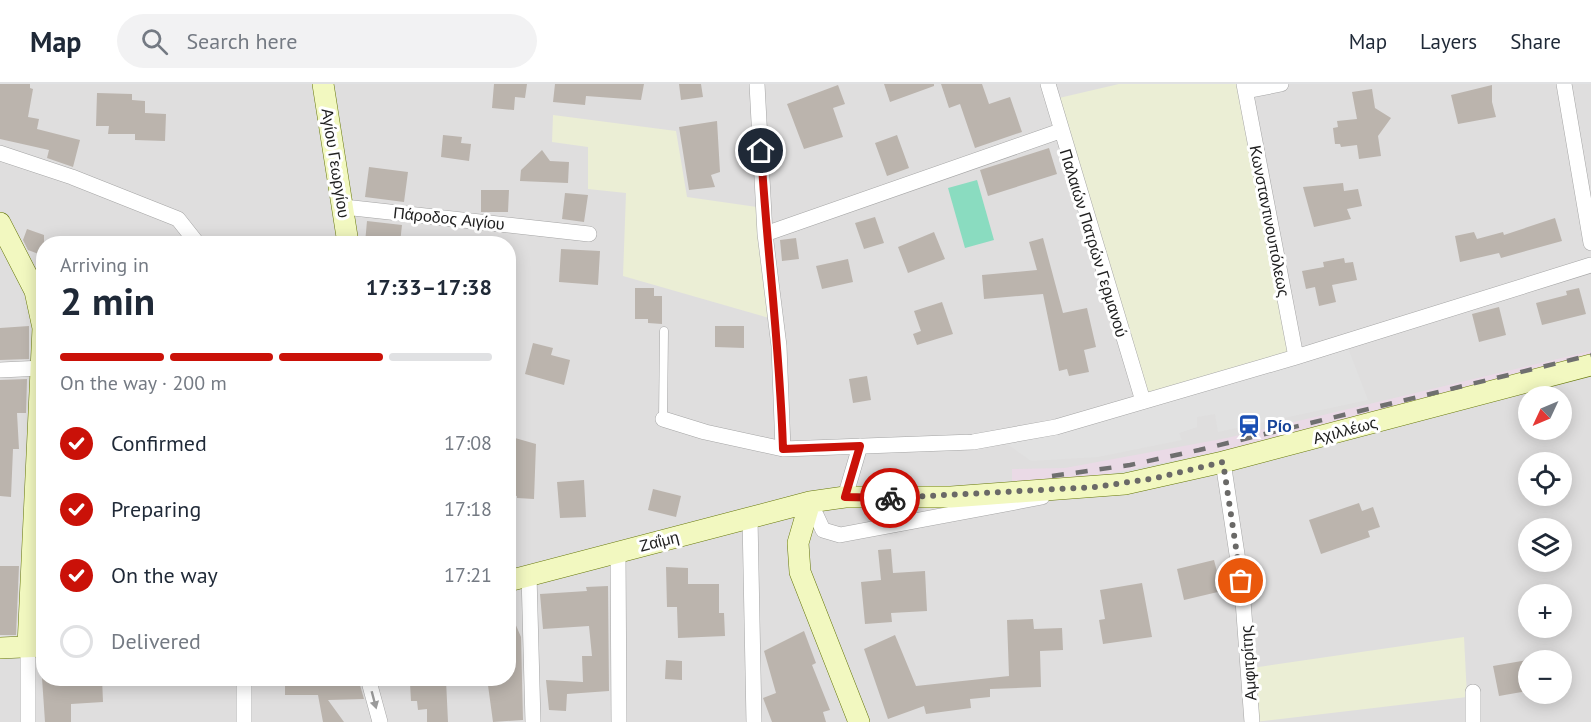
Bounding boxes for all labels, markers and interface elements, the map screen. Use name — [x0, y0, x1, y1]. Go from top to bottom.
search box — [117, 14, 537, 68]
text: Map — [30, 23, 81, 60]
icon: search — [138, 25, 171, 58]
text: Search here — [186, 27, 297, 55]
text: Map — [1349, 28, 1387, 55]
text: Layers — [1420, 28, 1477, 55]
text: Share — [1510, 28, 1561, 55]
street label: Αγίου Γεωργίου — [317, 107, 355, 219]
pin — [735, 125, 786, 176]
icon: home — [744, 134, 777, 167]
street label: Κωνσταντινουπόλεως — [1245, 143, 1295, 299]
street label: Παλαιών Πατρών Γερμανού — [1056, 146, 1132, 340]
street label: Πάροδος Αιγίου — [392, 202, 506, 234]
text: Arriving in — [60, 252, 149, 278]
text: 17:33–17:38 — [366, 273, 492, 301]
text: 2 min — [60, 275, 155, 326]
text: On the way · 200 m — [60, 370, 227, 396]
north arrow — [1518, 386, 1572, 440]
map controls — [1518, 386, 1572, 704]
street label: Αχιλλέως — [1311, 412, 1380, 448]
station icon: Ρίο — [1236, 413, 1262, 439]
place label: Ρίο — [1267, 416, 1292, 436]
icon: check — [60, 427, 93, 460]
text: Confirmed — [111, 429, 207, 457]
text: 17:08 — [444, 430, 492, 456]
button: locate — [1518, 452, 1572, 506]
courier — [860, 468, 920, 528]
icon: bike — [874, 482, 907, 515]
icon: check — [60, 493, 93, 526]
text: Preparing — [111, 495, 201, 523]
text: 17:18 — [444, 496, 492, 522]
button: layers — [1518, 518, 1572, 572]
street label: Ζαΐμη — [637, 526, 681, 556]
pin — [1215, 555, 1266, 606]
icon: check — [60, 559, 93, 592]
text: On the way — [111, 561, 218, 589]
text: 17:21 — [444, 562, 492, 588]
icon: bag — [1224, 564, 1257, 597]
button: + — [1518, 584, 1572, 638]
street label: Αμφιτρίτης — [1235, 624, 1261, 701]
text: Delivered — [111, 627, 201, 655]
button: − — [1518, 650, 1572, 704]
one-way arrow — [370, 691, 380, 709]

